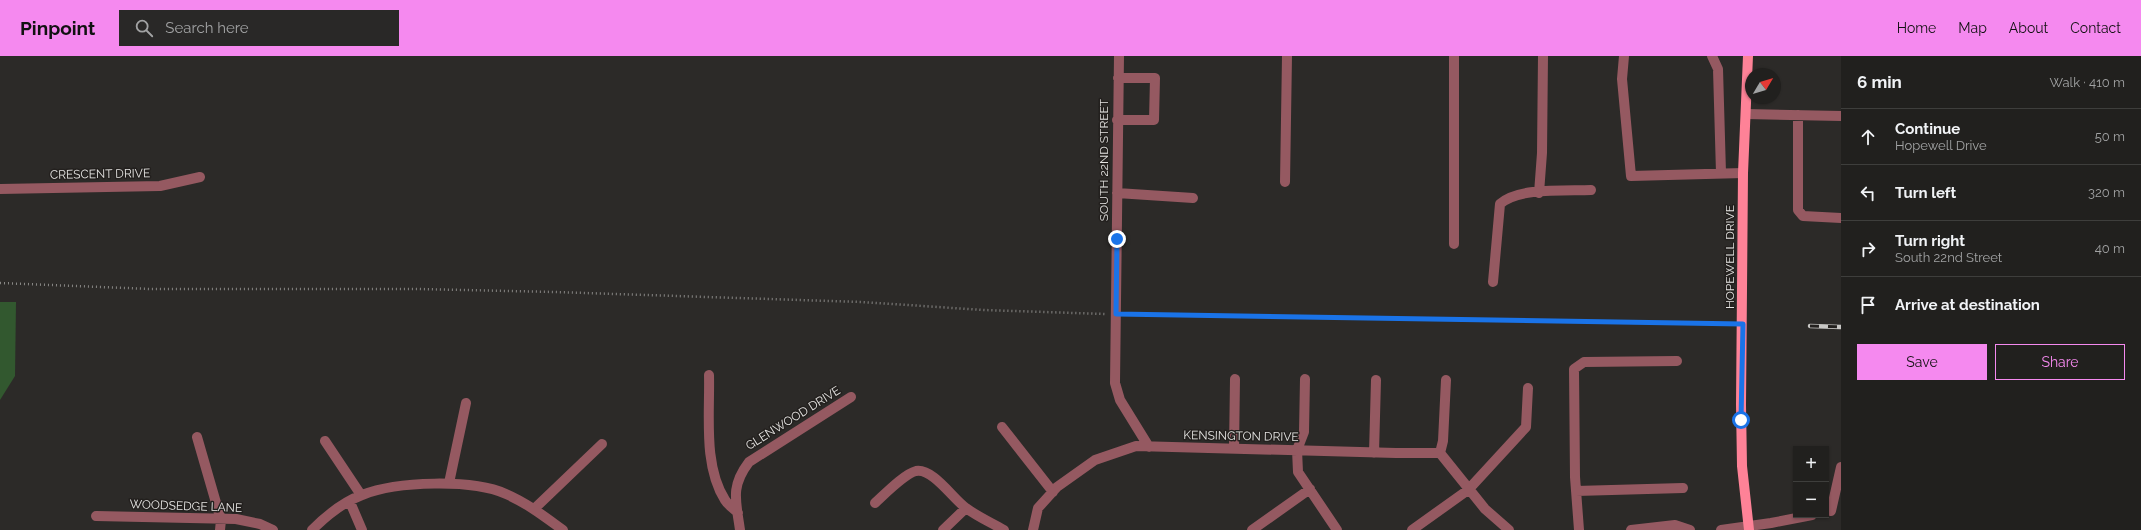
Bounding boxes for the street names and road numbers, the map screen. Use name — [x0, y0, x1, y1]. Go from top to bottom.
street label: SOUTH 22ND STREET — [1097, 98, 1111, 221]
street label: CRESCENT DRIVE — [50, 166, 150, 182]
street label: HOPEWELL DRIVE — [1723, 205, 1737, 309]
street label: GLENWOOD DRIVE — [743, 383, 843, 453]
street label: KENSINGTON DRIVE — [1183, 428, 1299, 444]
street label: WOODSEDGE LANE — [129, 497, 243, 515]

